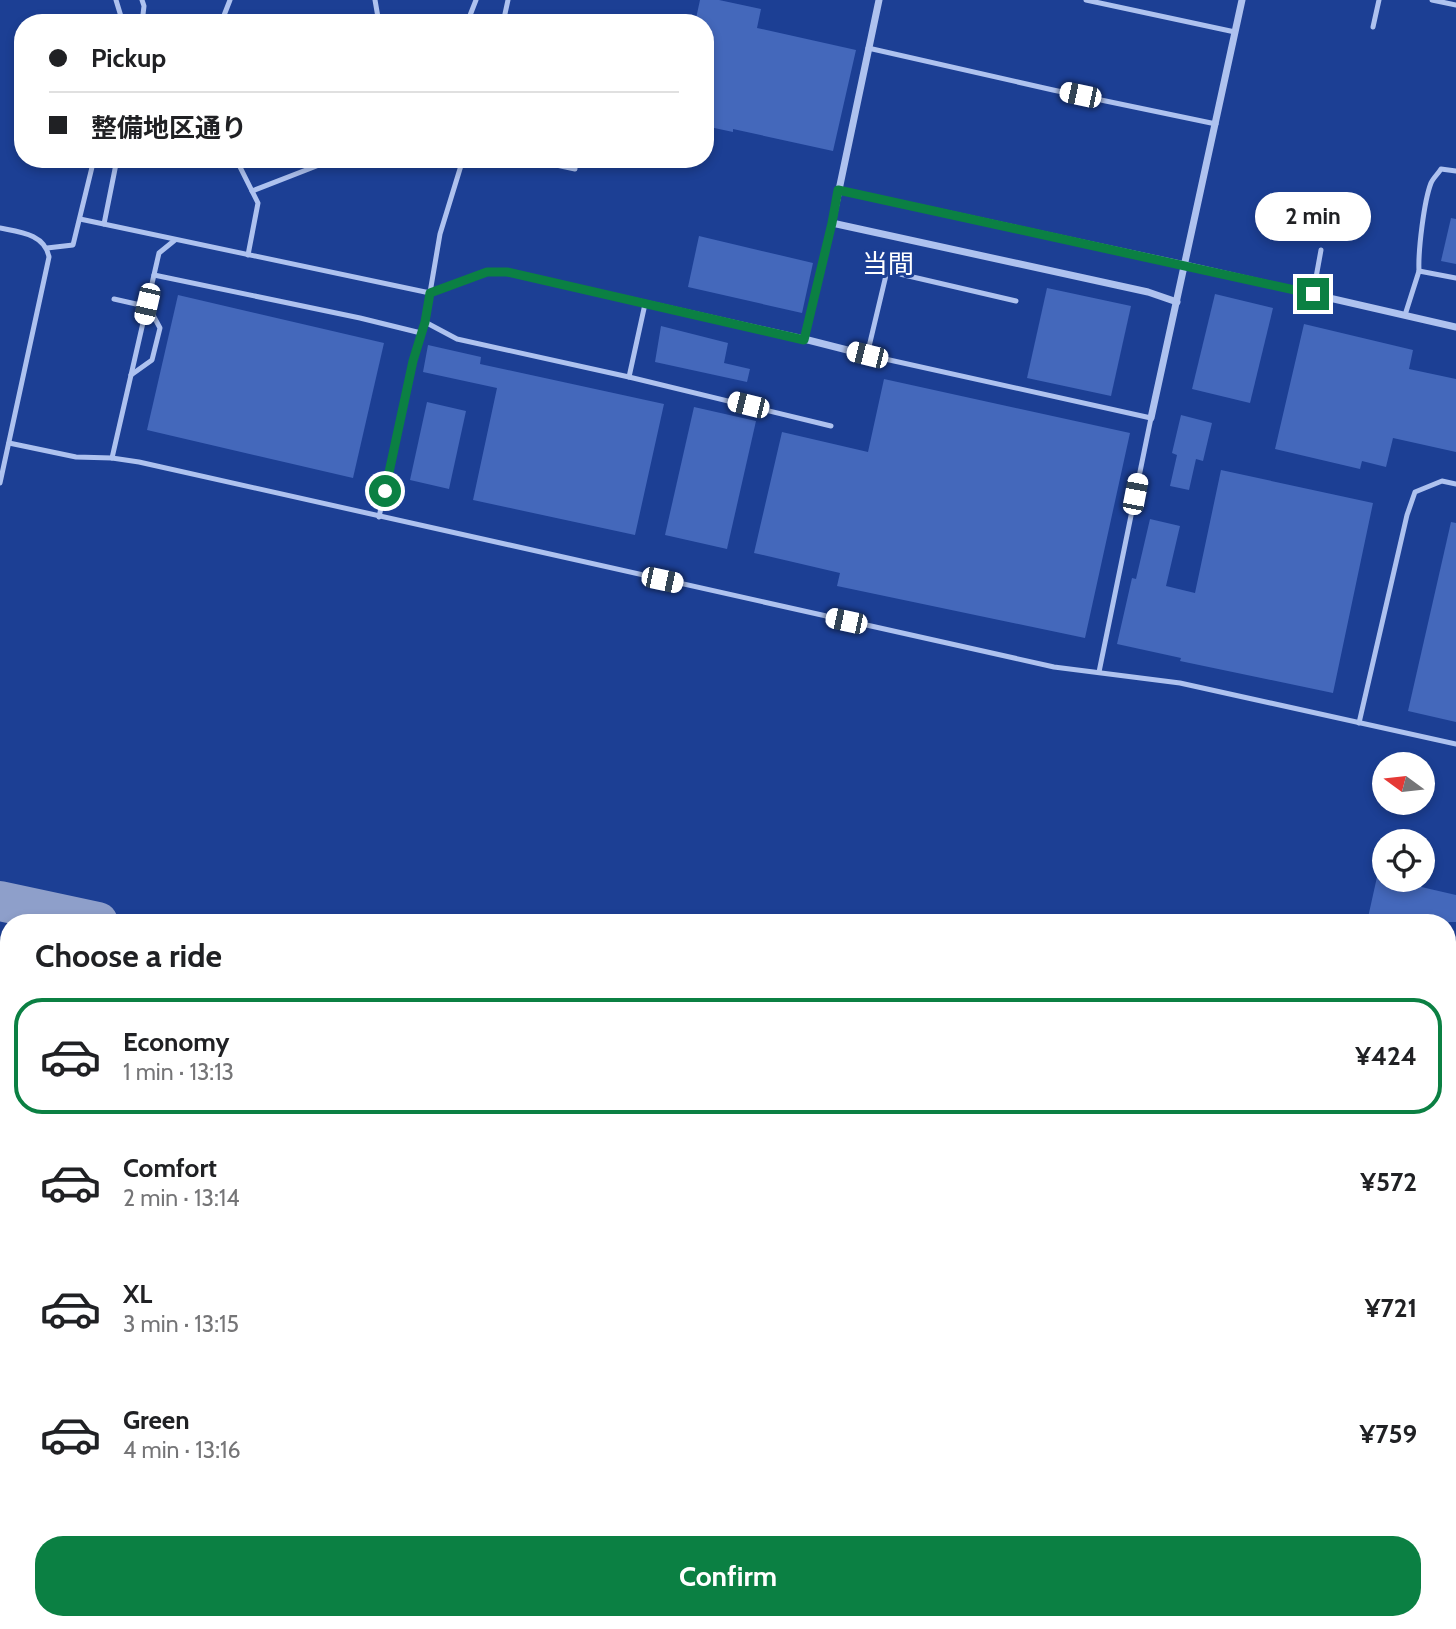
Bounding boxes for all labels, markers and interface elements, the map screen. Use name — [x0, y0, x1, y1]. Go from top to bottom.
text: Pickup — [91, 42, 166, 74]
car — [1058, 80, 1103, 110]
text: 整備地区通り — [91, 112, 247, 144]
callout: 2 min — [1255, 192, 1371, 242]
text: 2 min — [1285, 202, 1341, 230]
district label: 当間 — [862, 248, 914, 280]
route end — [1297, 278, 1329, 310]
car — [133, 281, 162, 327]
car — [845, 340, 890, 370]
car — [726, 390, 771, 420]
car — [1121, 471, 1150, 517]
route start — [369, 475, 401, 507]
car — [640, 565, 685, 595]
car — [824, 606, 869, 636]
north arrow — [1372, 752, 1435, 816]
map controls — [1372, 752, 1435, 892]
button: locate — [1372, 829, 1435, 892]
text: Choose a ride — [35, 936, 222, 975]
icon: car — [39, 1025, 102, 1088]
text: Economy — [123, 1026, 229, 1058]
text: ¥424 — [1355, 1040, 1417, 1072]
text: 1 min · 13:13 — [123, 1058, 234, 1086]
icon: car — [39, 1151, 102, 1214]
text: Comfort — [123, 1152, 217, 1184]
text: ¥572 — [1360, 1166, 1417, 1198]
text: 2 min · 13:14 — [123, 1184, 239, 1212]
icon: car — [39, 1277, 102, 1340]
text: XL — [123, 1278, 152, 1310]
text: ¥721 — [1365, 1292, 1417, 1324]
text: 3 min · 13:15 — [123, 1310, 239, 1338]
icon: car — [39, 1403, 102, 1466]
text: Green — [123, 1404, 190, 1436]
text: ¥759 — [1359, 1418, 1417, 1450]
text: 4 min · 13:16 — [123, 1436, 240, 1464]
button: Confirm — [35, 1536, 1421, 1616]

